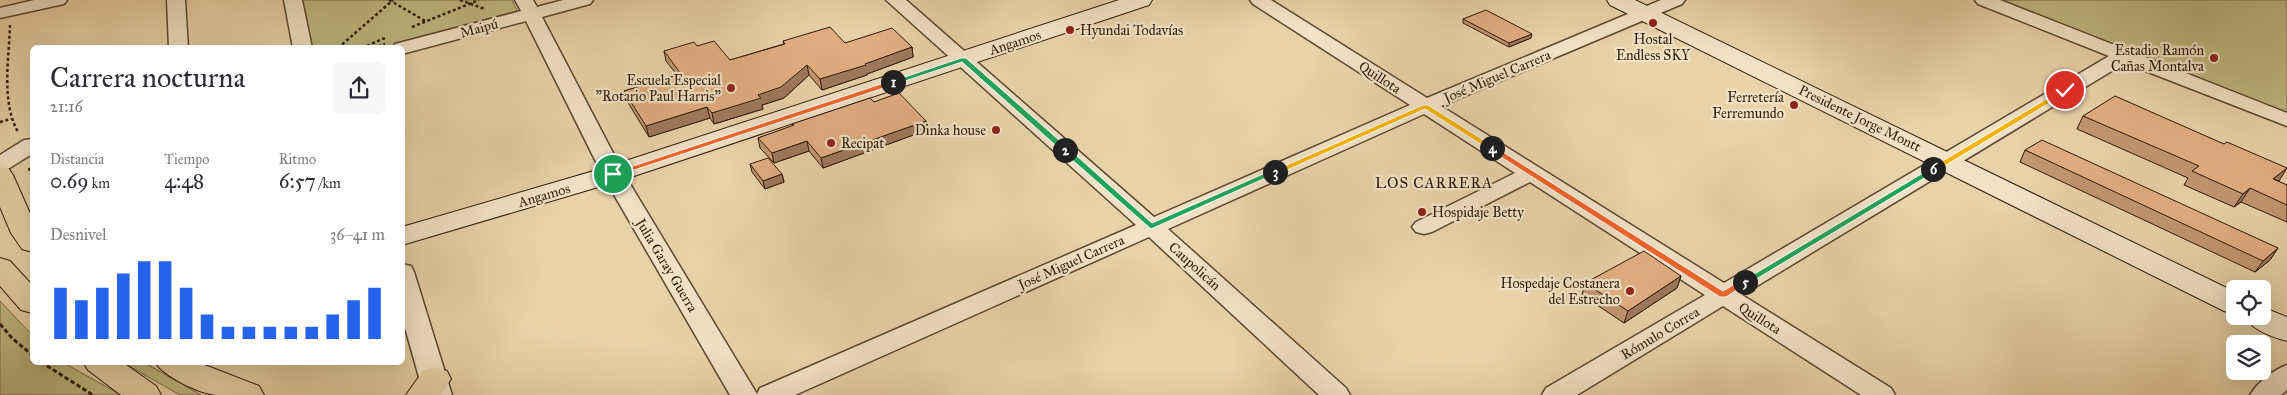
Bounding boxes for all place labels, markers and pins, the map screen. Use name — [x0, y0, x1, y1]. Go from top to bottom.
marker: Hostal Endless SKY — [1647, 17, 1659, 29]
place label: Hyundai Todavías — [1080, 22, 1183, 39]
marker: Hyundai Todavías — [1064, 24, 1076, 36]
place label: Hostal Endless SKY — [1616, 31, 1691, 64]
place label: Estadio Ramón Cañas Montalva — [2111, 42, 2204, 75]
marker: Estadio Ramón Cañas Montalva — [2208, 52, 2220, 64]
pin — [2044, 69, 2086, 111]
pin: 1 — [880, 70, 906, 94]
place label: Escuela Especial "Rotario Paul Harris" — [596, 72, 721, 105]
marker: Escuela Especial "Rotario Paul Harris" — [725, 82, 737, 94]
place label: Ferretería Ferremundo — [1712, 89, 1784, 122]
marker: Ferretería Ferremundo — [1788, 99, 1800, 111]
place label: Dinka house — [915, 122, 986, 139]
marker: Dinka house — [990, 124, 1002, 136]
place label: Recipat — [841, 135, 884, 152]
pin: 4 — [1480, 136, 1504, 160]
marker: Recipat — [825, 137, 837, 149]
pin: 2 — [1052, 138, 1078, 162]
pin — [592, 153, 634, 195]
pin: 6 — [1920, 156, 1946, 182]
pin: 3 — [1262, 160, 1288, 184]
place label: Hospidaje Betty — [1432, 204, 1524, 221]
marker: Hospidaje Betty — [1416, 206, 1428, 218]
pin: 5 — [1732, 270, 1758, 294]
place label: Hospedaje Costanera del Estrecho — [1501, 275, 1620, 308]
marker: Hospedaje Costanera del Estrecho — [1624, 285, 1636, 297]

